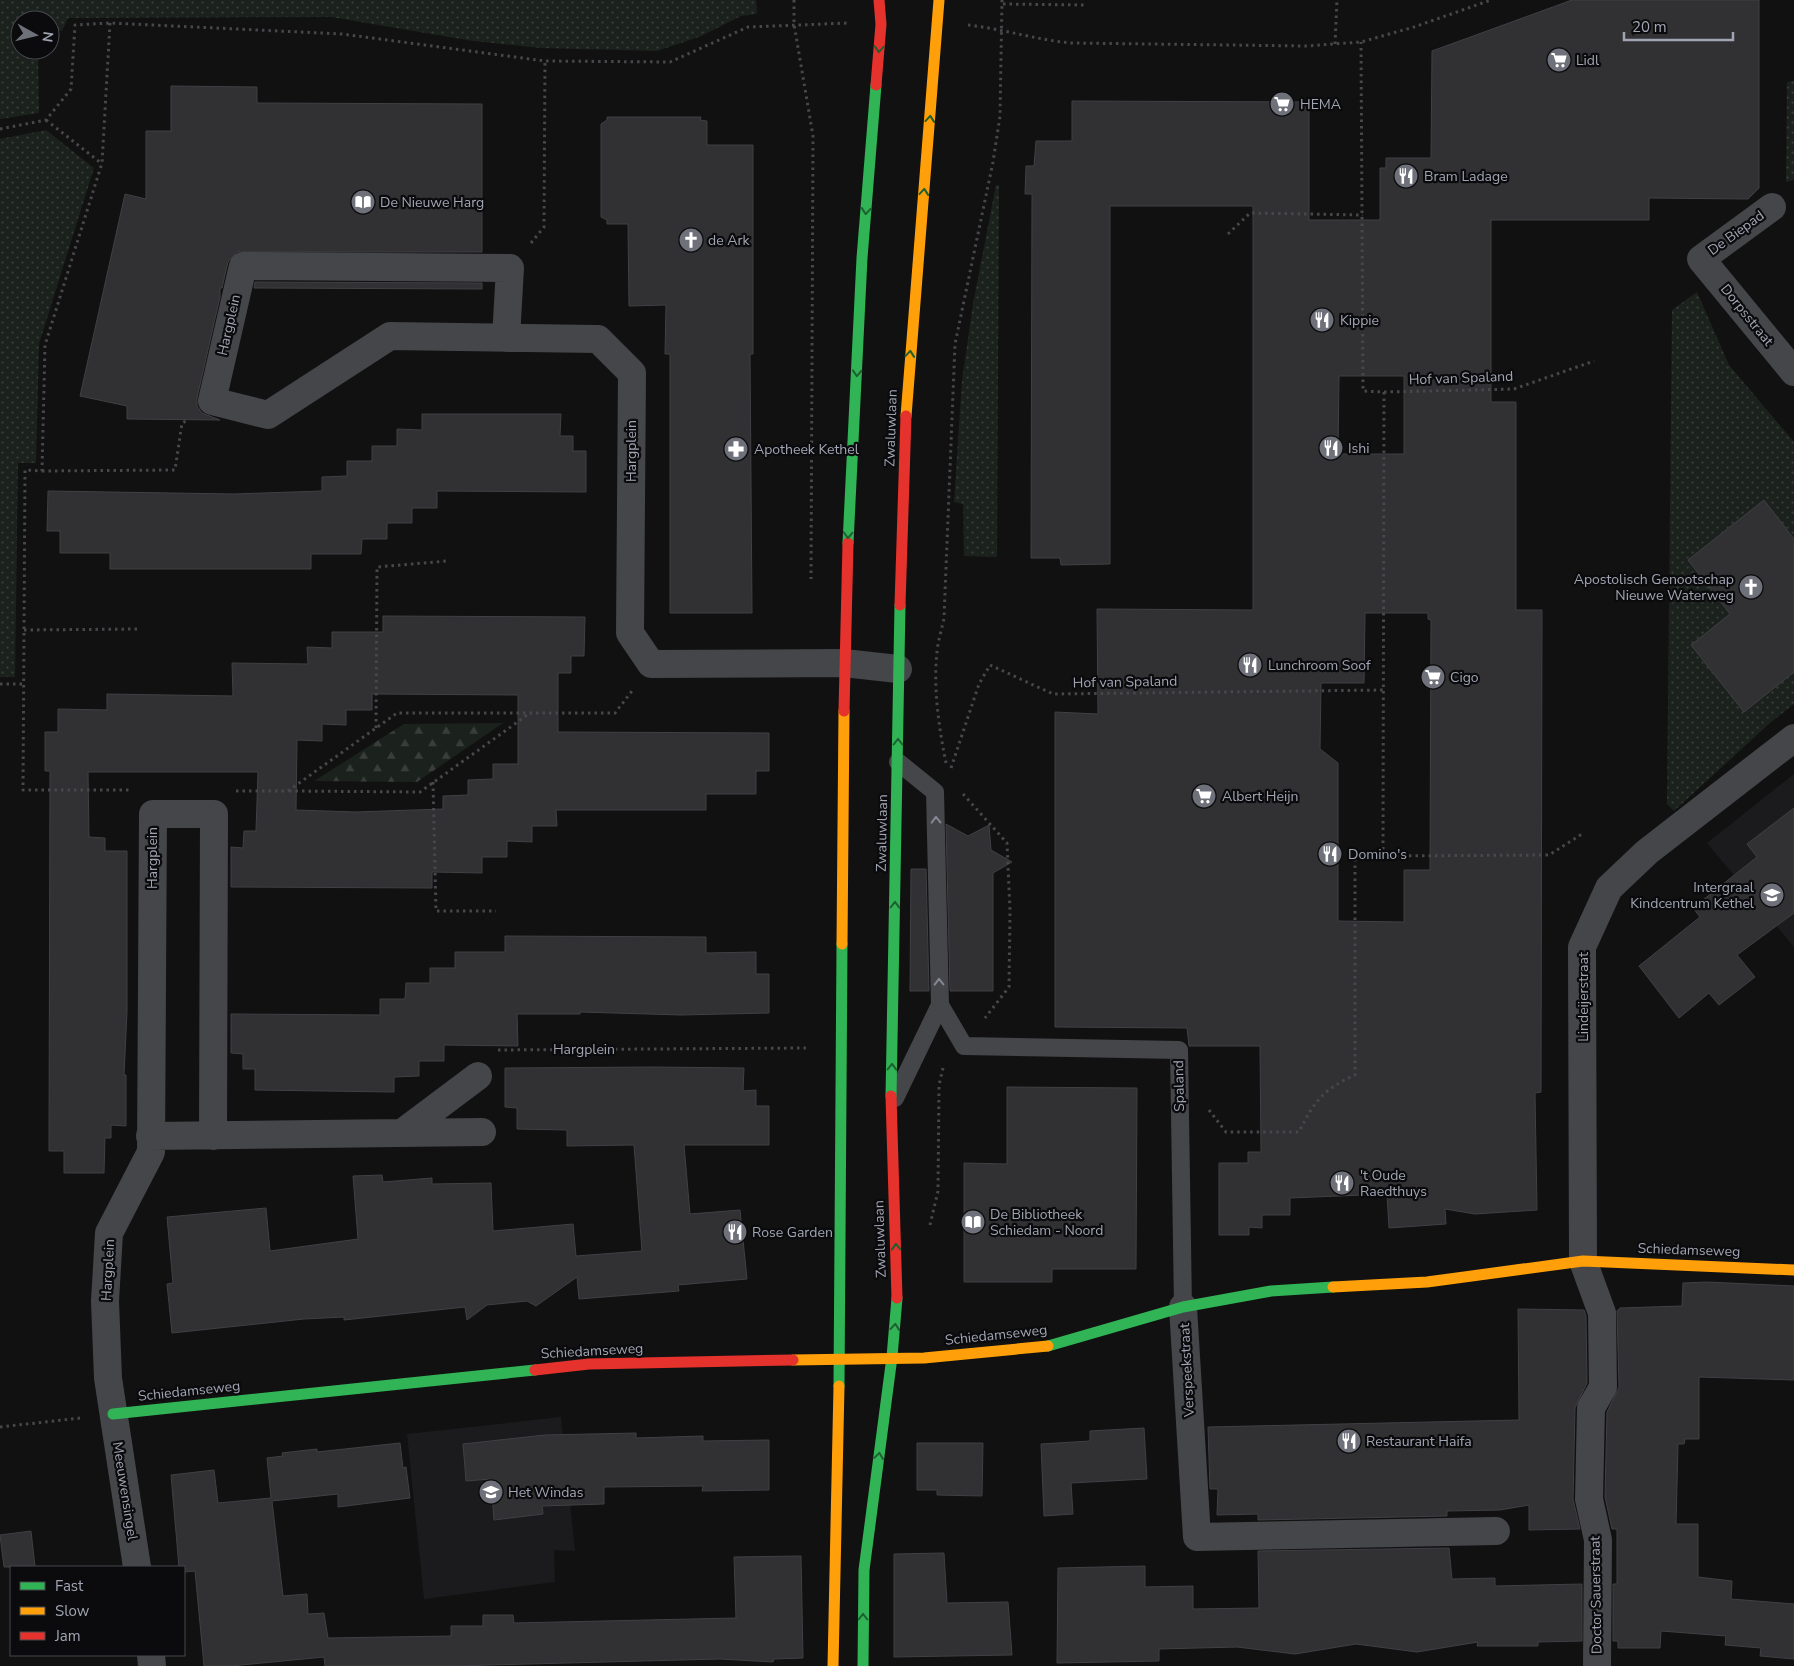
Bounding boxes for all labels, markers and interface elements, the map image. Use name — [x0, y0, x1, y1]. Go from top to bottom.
north arrow — [10, 10, 60, 60]
scale bar — [1624, 10, 1733, 42]
text: 20 m — [1632, 17, 1667, 37]
text: N — [37, 30, 58, 43]
one-way arrow — [874, 45, 885, 53]
supermarket icon: Lidl — [1546, 47, 1572, 73]
place label: Lidl — [1576, 51, 1600, 70]
supermarket icon: HEMA — [1269, 91, 1295, 117]
place label: HEMA — [1300, 95, 1341, 114]
one-way arrow — [925, 114, 936, 122]
restaurant icon: Bram Ladage — [1393, 163, 1419, 189]
place label: Bram Ladage — [1424, 167, 1508, 186]
one-way arrow — [918, 187, 929, 195]
library icon: De Nieuwe Harg — [350, 189, 376, 215]
place label: De Nieuwe Harg — [380, 193, 484, 212]
street label: De Biepad — [1704, 206, 1768, 260]
one-way arrow — [861, 207, 872, 215]
church icon: de Ark — [678, 227, 704, 253]
place label: de Ark — [708, 231, 750, 250]
street label: Dorpsstraat — [1716, 280, 1778, 350]
street label: Hargplein — [213, 293, 245, 357]
restaurant icon: Kippie — [1309, 307, 1335, 333]
place label: Kippie — [1340, 311, 1379, 330]
one-way arrow — [904, 349, 915, 357]
street label: Hof van Spaland — [1408, 367, 1514, 389]
one-way arrow — [851, 369, 862, 377]
street label: Zwaluwlaan — [880, 389, 902, 467]
street label: Hargplein — [622, 420, 641, 482]
restaurant icon: Ishi — [1318, 435, 1344, 461]
pharmacy icon: Apotheek Kethel — [723, 436, 749, 462]
place label: Ishi — [1348, 439, 1370, 458]
place label: Apotheek Kethel — [754, 440, 860, 459]
one-way arrow — [843, 531, 854, 539]
place label: Apostolisch Genootschap Nieuwe Waterweg — [1574, 570, 1734, 605]
church icon: Apostolisch Genootschap Nieuwe Waterweg — [1738, 574, 1764, 600]
restaurant icon: Lunchroom Soof — [1237, 652, 1263, 678]
place label: Lunchroom Soof — [1268, 656, 1371, 675]
supermarket icon: Cigo — [1420, 664, 1446, 690]
place label: Cigo — [1450, 668, 1479, 687]
street label: Hof van Spaland — [1073, 672, 1177, 692]
one-way arrow — [893, 738, 903, 746]
supermarket icon: Albert Heijn — [1191, 783, 1217, 809]
place label: Albert Heijn — [1222, 787, 1298, 806]
street label: Zwaluwlaan — [872, 794, 892, 872]
one-way arrow — [930, 815, 941, 823]
street label: Hargplein — [143, 827, 162, 889]
restaurant icon: Domino's — [1317, 841, 1343, 867]
place label: Domino's — [1348, 845, 1407, 864]
place label: Intergraal Kindcentrum Kethel — [1630, 878, 1755, 913]
school or university icon: Intergraal Kindcentrum Kethel — [1759, 882, 1785, 908]
one-way arrow — [890, 900, 900, 908]
street label: Lindeijerstraat — [1574, 952, 1593, 1042]
one-way arrow — [934, 978, 945, 986]
street label: Hargplein — [553, 1040, 615, 1059]
street label: Spaland — [1169, 1060, 1189, 1112]
one-way arrow — [886, 1063, 897, 1071]
place label: 't Oude Raedthuys — [1360, 1166, 1427, 1201]
restaurant icon: 't Oude Raedthuys — [1329, 1170, 1355, 1196]
street label: Zwaluwlaan — [869, 1200, 891, 1278]
place label: De Bibliotheek Schiedam - Noord — [990, 1205, 1103, 1240]
library icon: De Bibliotheek Schiedam - Noord — [960, 1209, 986, 1235]
restaurant icon: Rose Garden — [722, 1219, 748, 1245]
place label: Rose Garden — [752, 1223, 833, 1242]
street label: Hargplein — [97, 1238, 119, 1302]
street label: Schiedamseweg — [1637, 1239, 1741, 1261]
one-way arrow — [890, 1243, 901, 1251]
street label: Schiedamseweg — [944, 1320, 1048, 1350]
one-way arrow — [889, 1322, 900, 1330]
street label: Verspeekstraat — [1175, 1322, 1199, 1418]
street label: Schiedamseweg — [540, 1339, 644, 1363]
street label: Schiedamseweg — [137, 1376, 241, 1406]
restaurant icon: Restaurant Haifa — [1336, 1428, 1362, 1454]
place label: Restaurant Haifa — [1366, 1432, 1472, 1451]
street label: Meeuwensingel — [108, 1440, 142, 1542]
one-way arrow — [873, 1451, 884, 1459]
school or university icon: Het Windas — [478, 1479, 504, 1505]
place label: Het Windas — [508, 1483, 584, 1502]
street label: Doctor Sauerstraat — [1585, 1536, 1607, 1654]
legend — [10, 1566, 185, 1656]
text: Fast — [55, 1576, 84, 1596]
text: Slow — [55, 1601, 90, 1621]
one-way arrow — [858, 1613, 868, 1621]
text: Jam — [54, 1626, 81, 1646]

